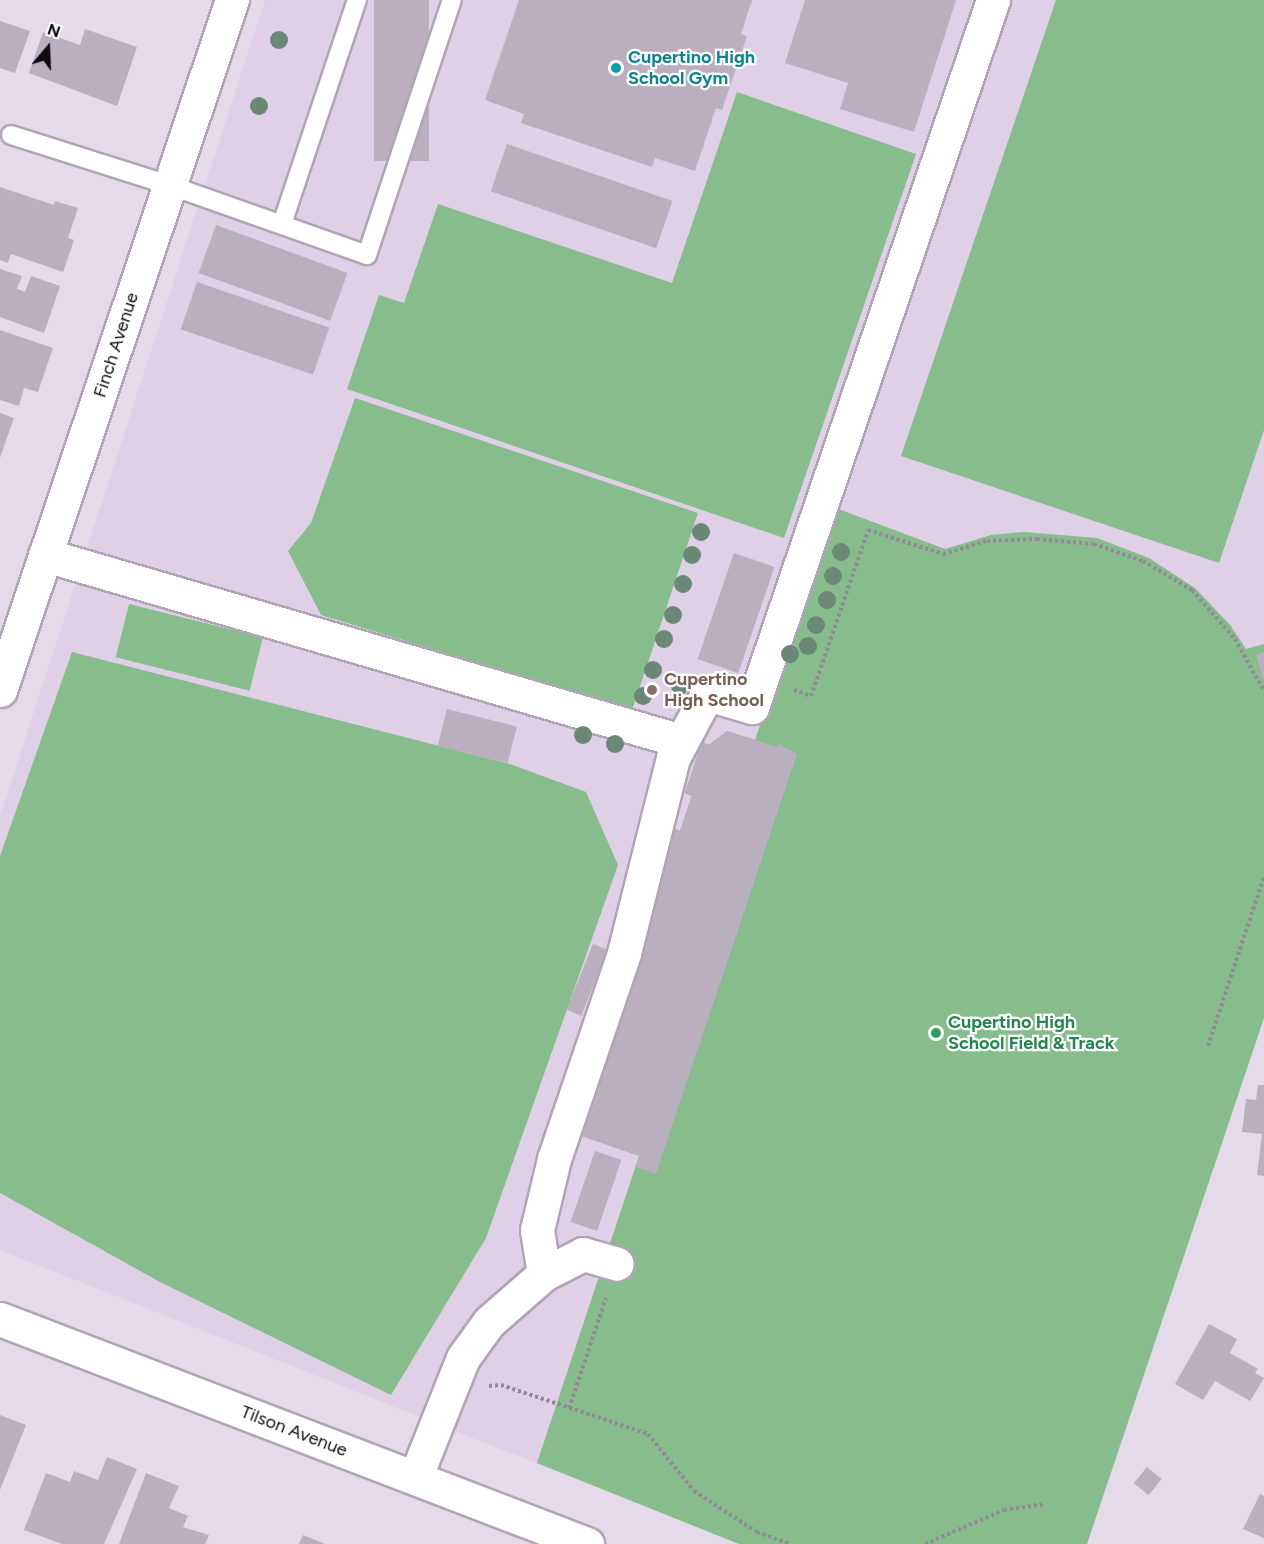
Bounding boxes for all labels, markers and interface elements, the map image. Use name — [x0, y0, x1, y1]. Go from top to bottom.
north arrow — [18, 18, 78, 78]
text: N — [45, 20, 63, 42]
place label: Cupertino High School Gym — [628, 47, 755, 90]
marker: Cupertino High School Gym — [609, 61, 623, 75]
street label: Finch Avenue — [89, 290, 143, 400]
place label: Cupertino High School — [664, 669, 764, 712]
marker: Cupertino High School — [645, 683, 659, 697]
place label: Cupertino High School Field & Track — [948, 1012, 1114, 1054]
marker: Cupertino High School Field & Track — [929, 1026, 943, 1040]
street label: Tilson Avenue — [238, 1401, 350, 1461]

